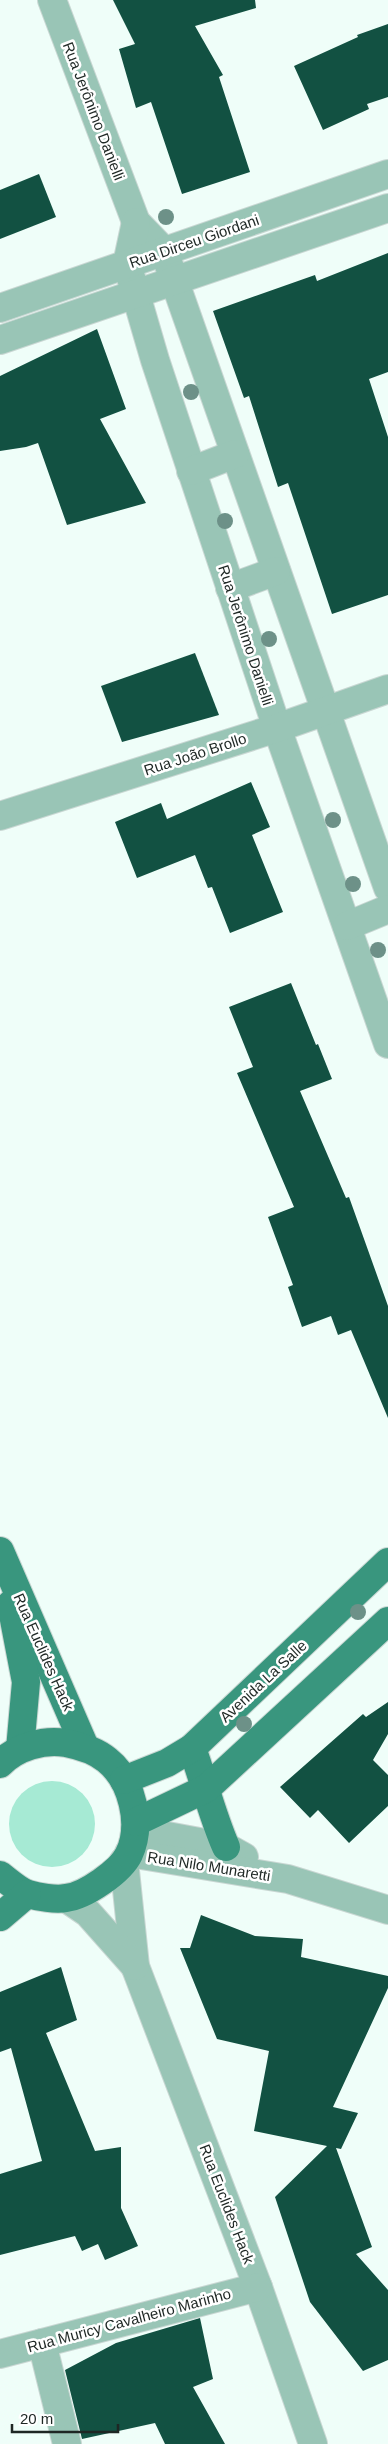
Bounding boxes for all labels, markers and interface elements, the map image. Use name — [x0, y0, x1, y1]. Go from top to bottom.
street label: Rua Jerônimo Danielli — [60, 39, 128, 183]
street label: Rua Dirceu Giordani — [127, 211, 261, 271]
street label: Rua Jerônimo Danielli — [215, 563, 277, 707]
street label: Rua João Brollo — [142, 729, 248, 779]
street label: Rua Euclides Hack — [10, 1591, 78, 1714]
street label: Avenida La Salle — [216, 1636, 310, 1726]
street label: Rua Nilo Munaretti — [146, 1848, 272, 1884]
street label: Rua Euclides Hack — [196, 2142, 258, 2267]
street label: Rua Muricy Cavalheiro Marinho — [25, 2285, 233, 2355]
scale bar — [12, 2402, 119, 2434]
text: 20 m — [20, 2410, 53, 2427]

